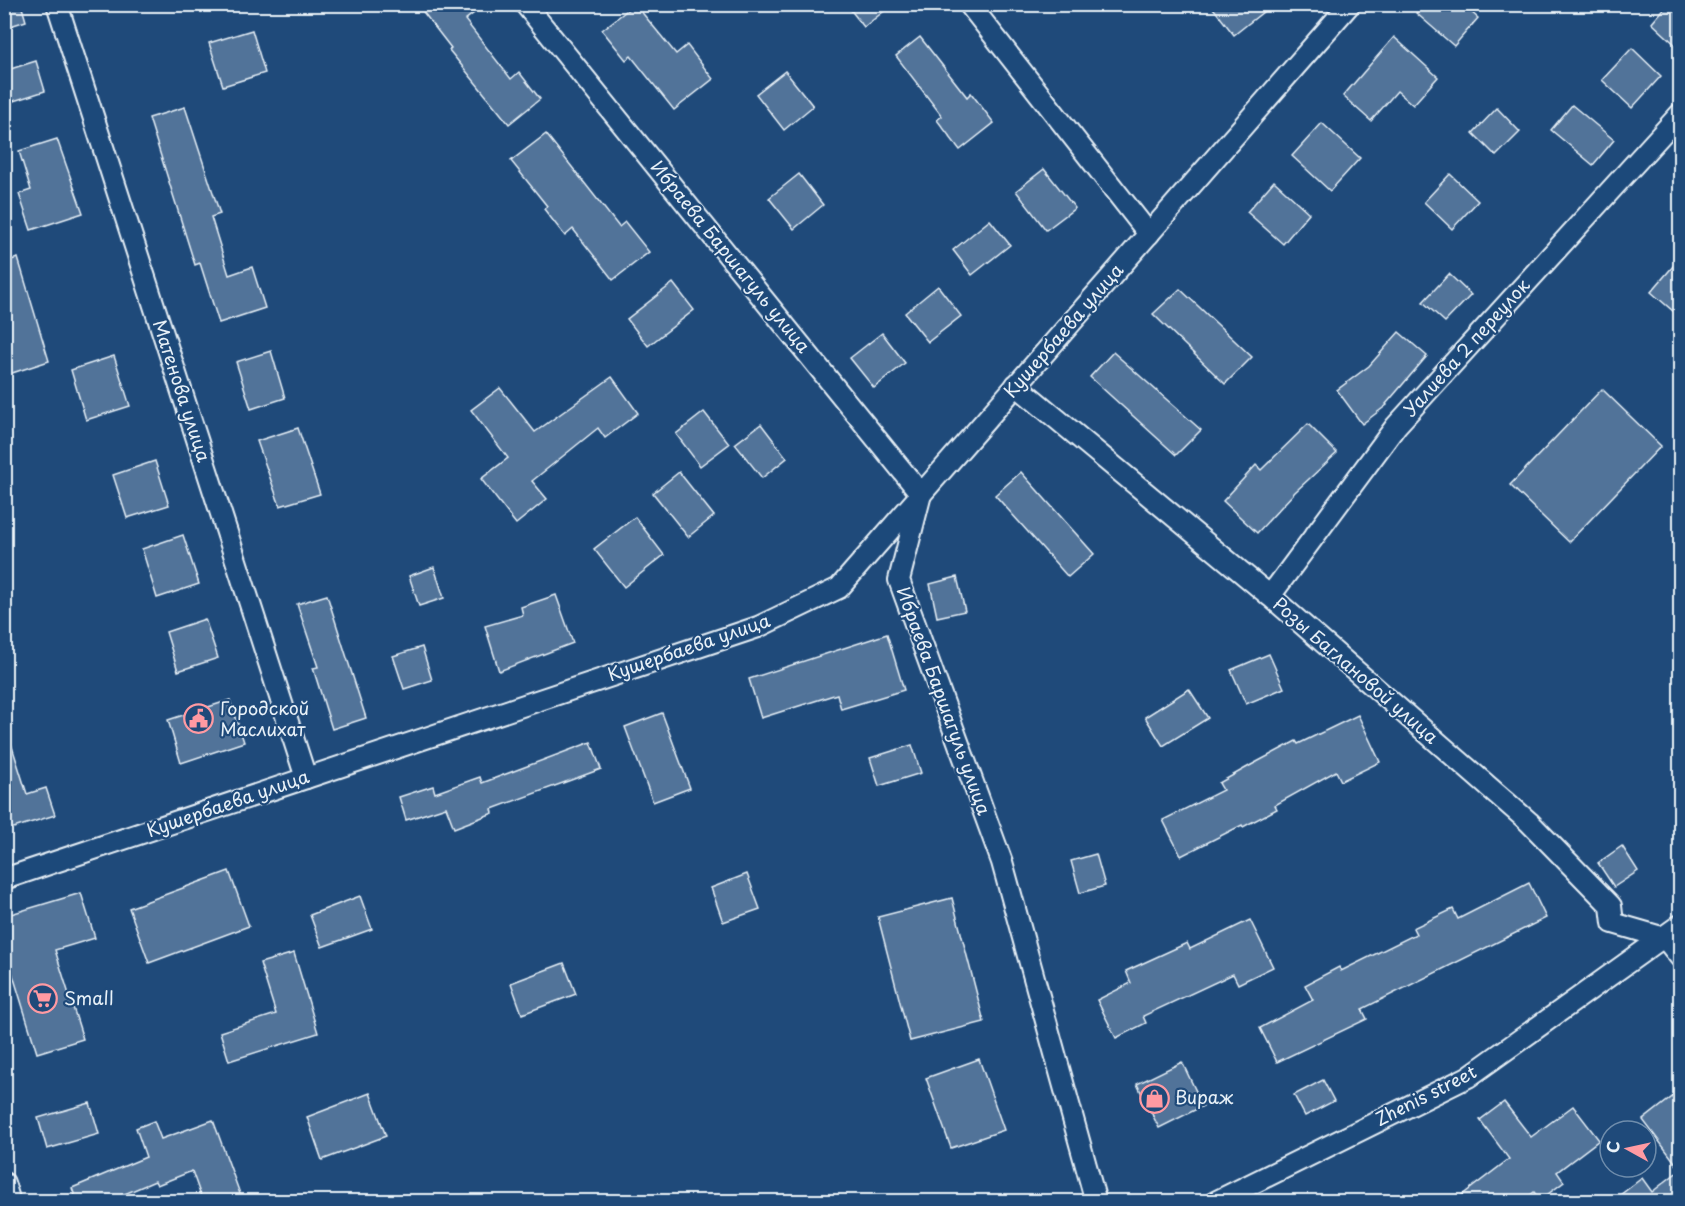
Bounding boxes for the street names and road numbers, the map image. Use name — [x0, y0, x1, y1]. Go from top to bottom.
street label: Ибраева Баршагуль улица — [645, 154, 818, 359]
street label: Кушербаева улица — [997, 256, 1129, 403]
street label: Уалиева 2 переулок — [1396, 272, 1536, 422]
street label: Матенова улица — [147, 316, 218, 466]
street label: Ибраева Баршагуль улица — [891, 583, 999, 819]
street label: Розы Баглановой улица — [1267, 590, 1445, 750]
street label: Кушербаева улица — [604, 606, 774, 687]
street label: Кушербаева улица — [143, 762, 313, 843]
street label: Zhenis street — [1370, 1058, 1481, 1132]

